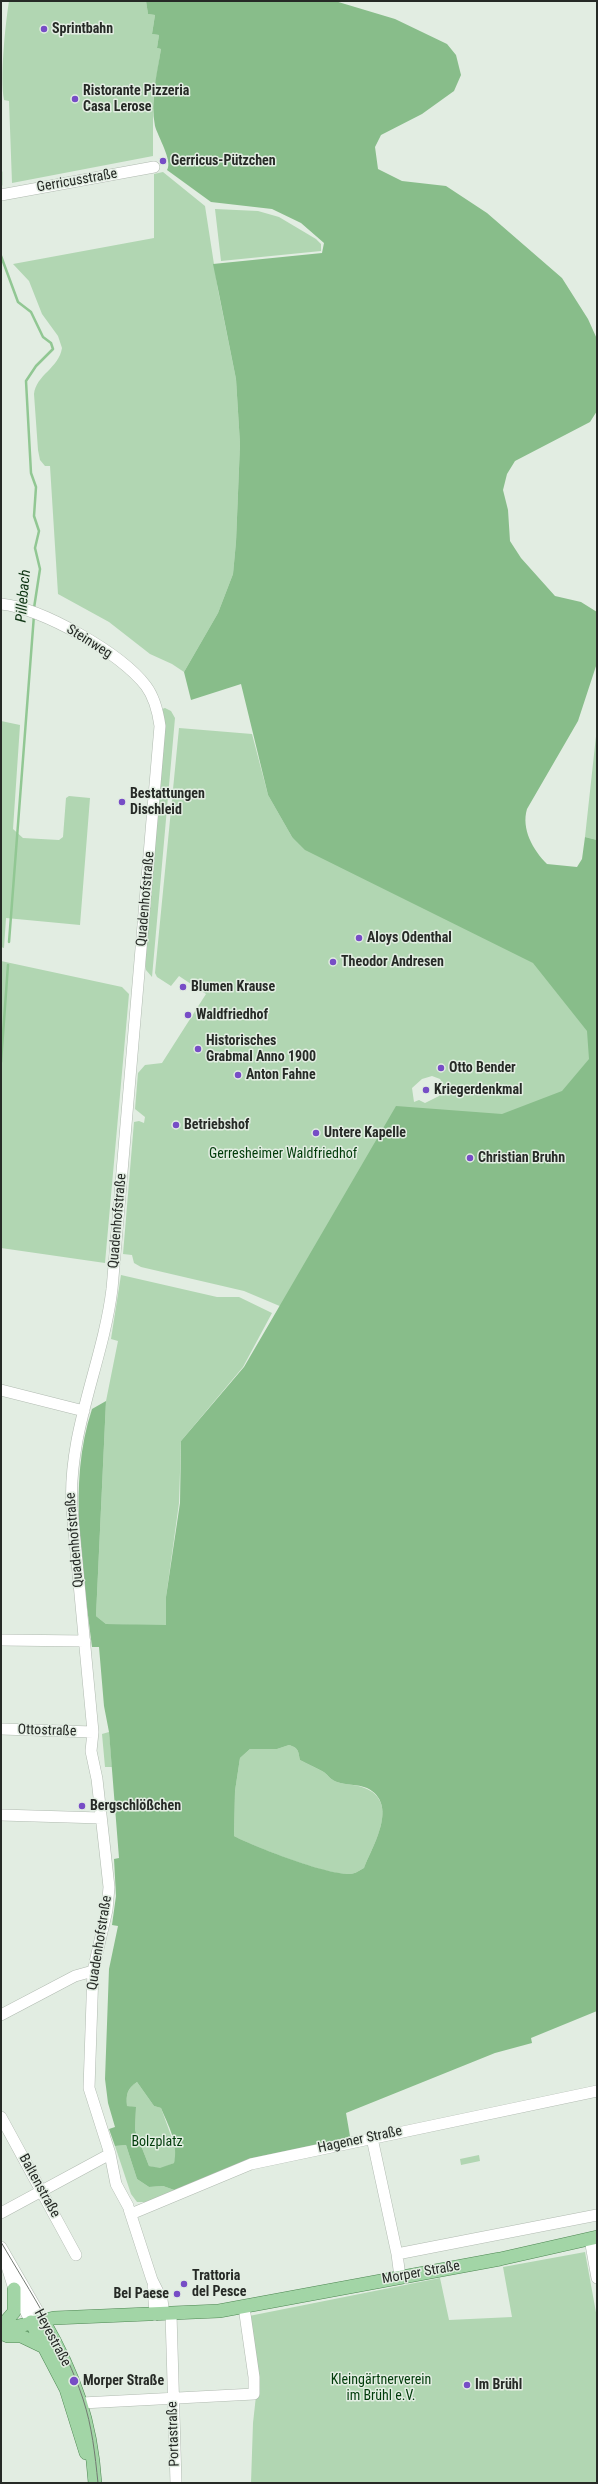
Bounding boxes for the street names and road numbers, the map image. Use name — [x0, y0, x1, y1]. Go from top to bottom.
street label: Gerricusstraße — [36, 166, 118, 196]
street label: Steinweg — [63, 621, 115, 663]
street label: Quadenhofstraße — [133, 851, 159, 947]
street label: Quadenhofstraße — [105, 1173, 131, 1269]
street label: Quadenhofstraße — [62, 1492, 88, 1588]
street label: Ottostraße — [17, 1722, 77, 1740]
street label: Quadenhofstraße — [84, 1895, 116, 1991]
street label: Hagener Straße — [316, 2123, 404, 2157]
street label: Baltenstraße — [15, 2151, 63, 2221]
street label: Morper Straße — [381, 2258, 461, 2288]
street label: Heyestraße — [30, 2306, 74, 2370]
street label: Portastraße — [164, 2401, 184, 2467]

